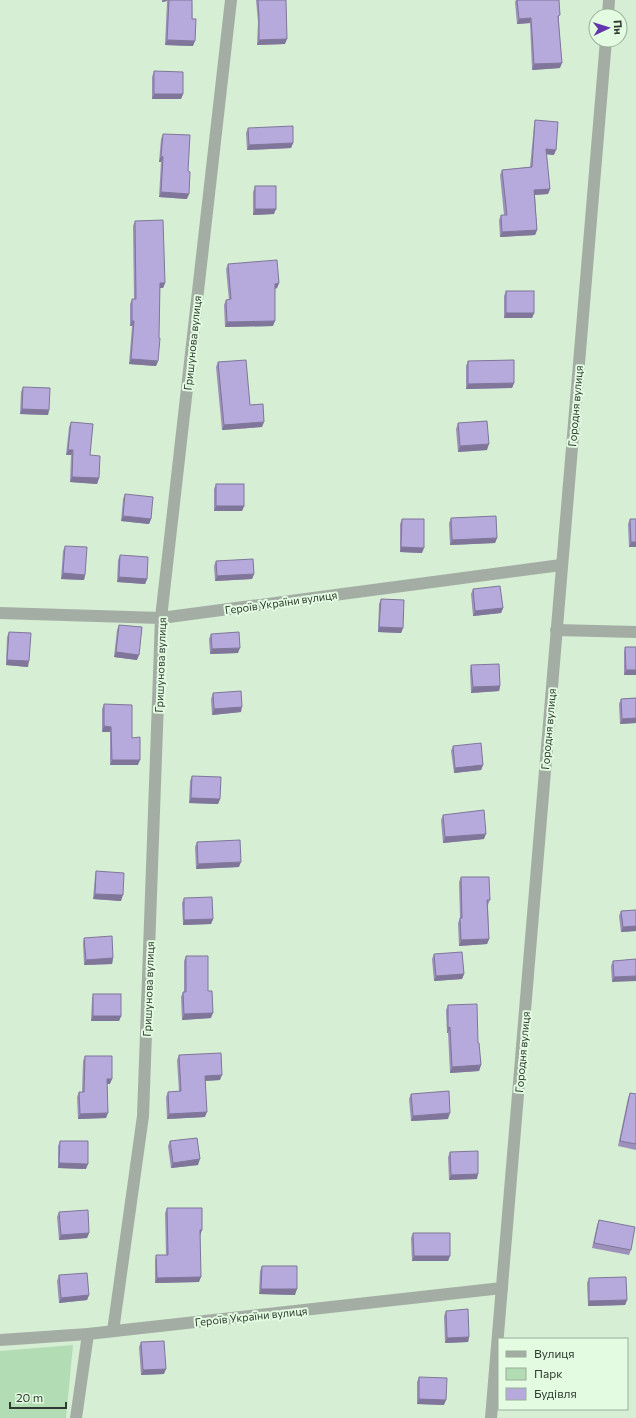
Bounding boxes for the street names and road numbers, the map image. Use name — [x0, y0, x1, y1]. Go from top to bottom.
street label: Гришунова вулиця — [181, 295, 203, 391]
street label: Городня вулиця — [565, 365, 585, 447]
street label: Героїв України вулиця — [224, 588, 338, 616]
street label: Гришунова вулиця — [152, 617, 168, 713]
street label: Городня вулиця — [538, 688, 558, 770]
street label: Гришунова вулиця — [140, 941, 156, 1037]
street label: Городня вулиця — [512, 1011, 532, 1093]
street label: Героїв України вулиця — [194, 1304, 308, 1328]

